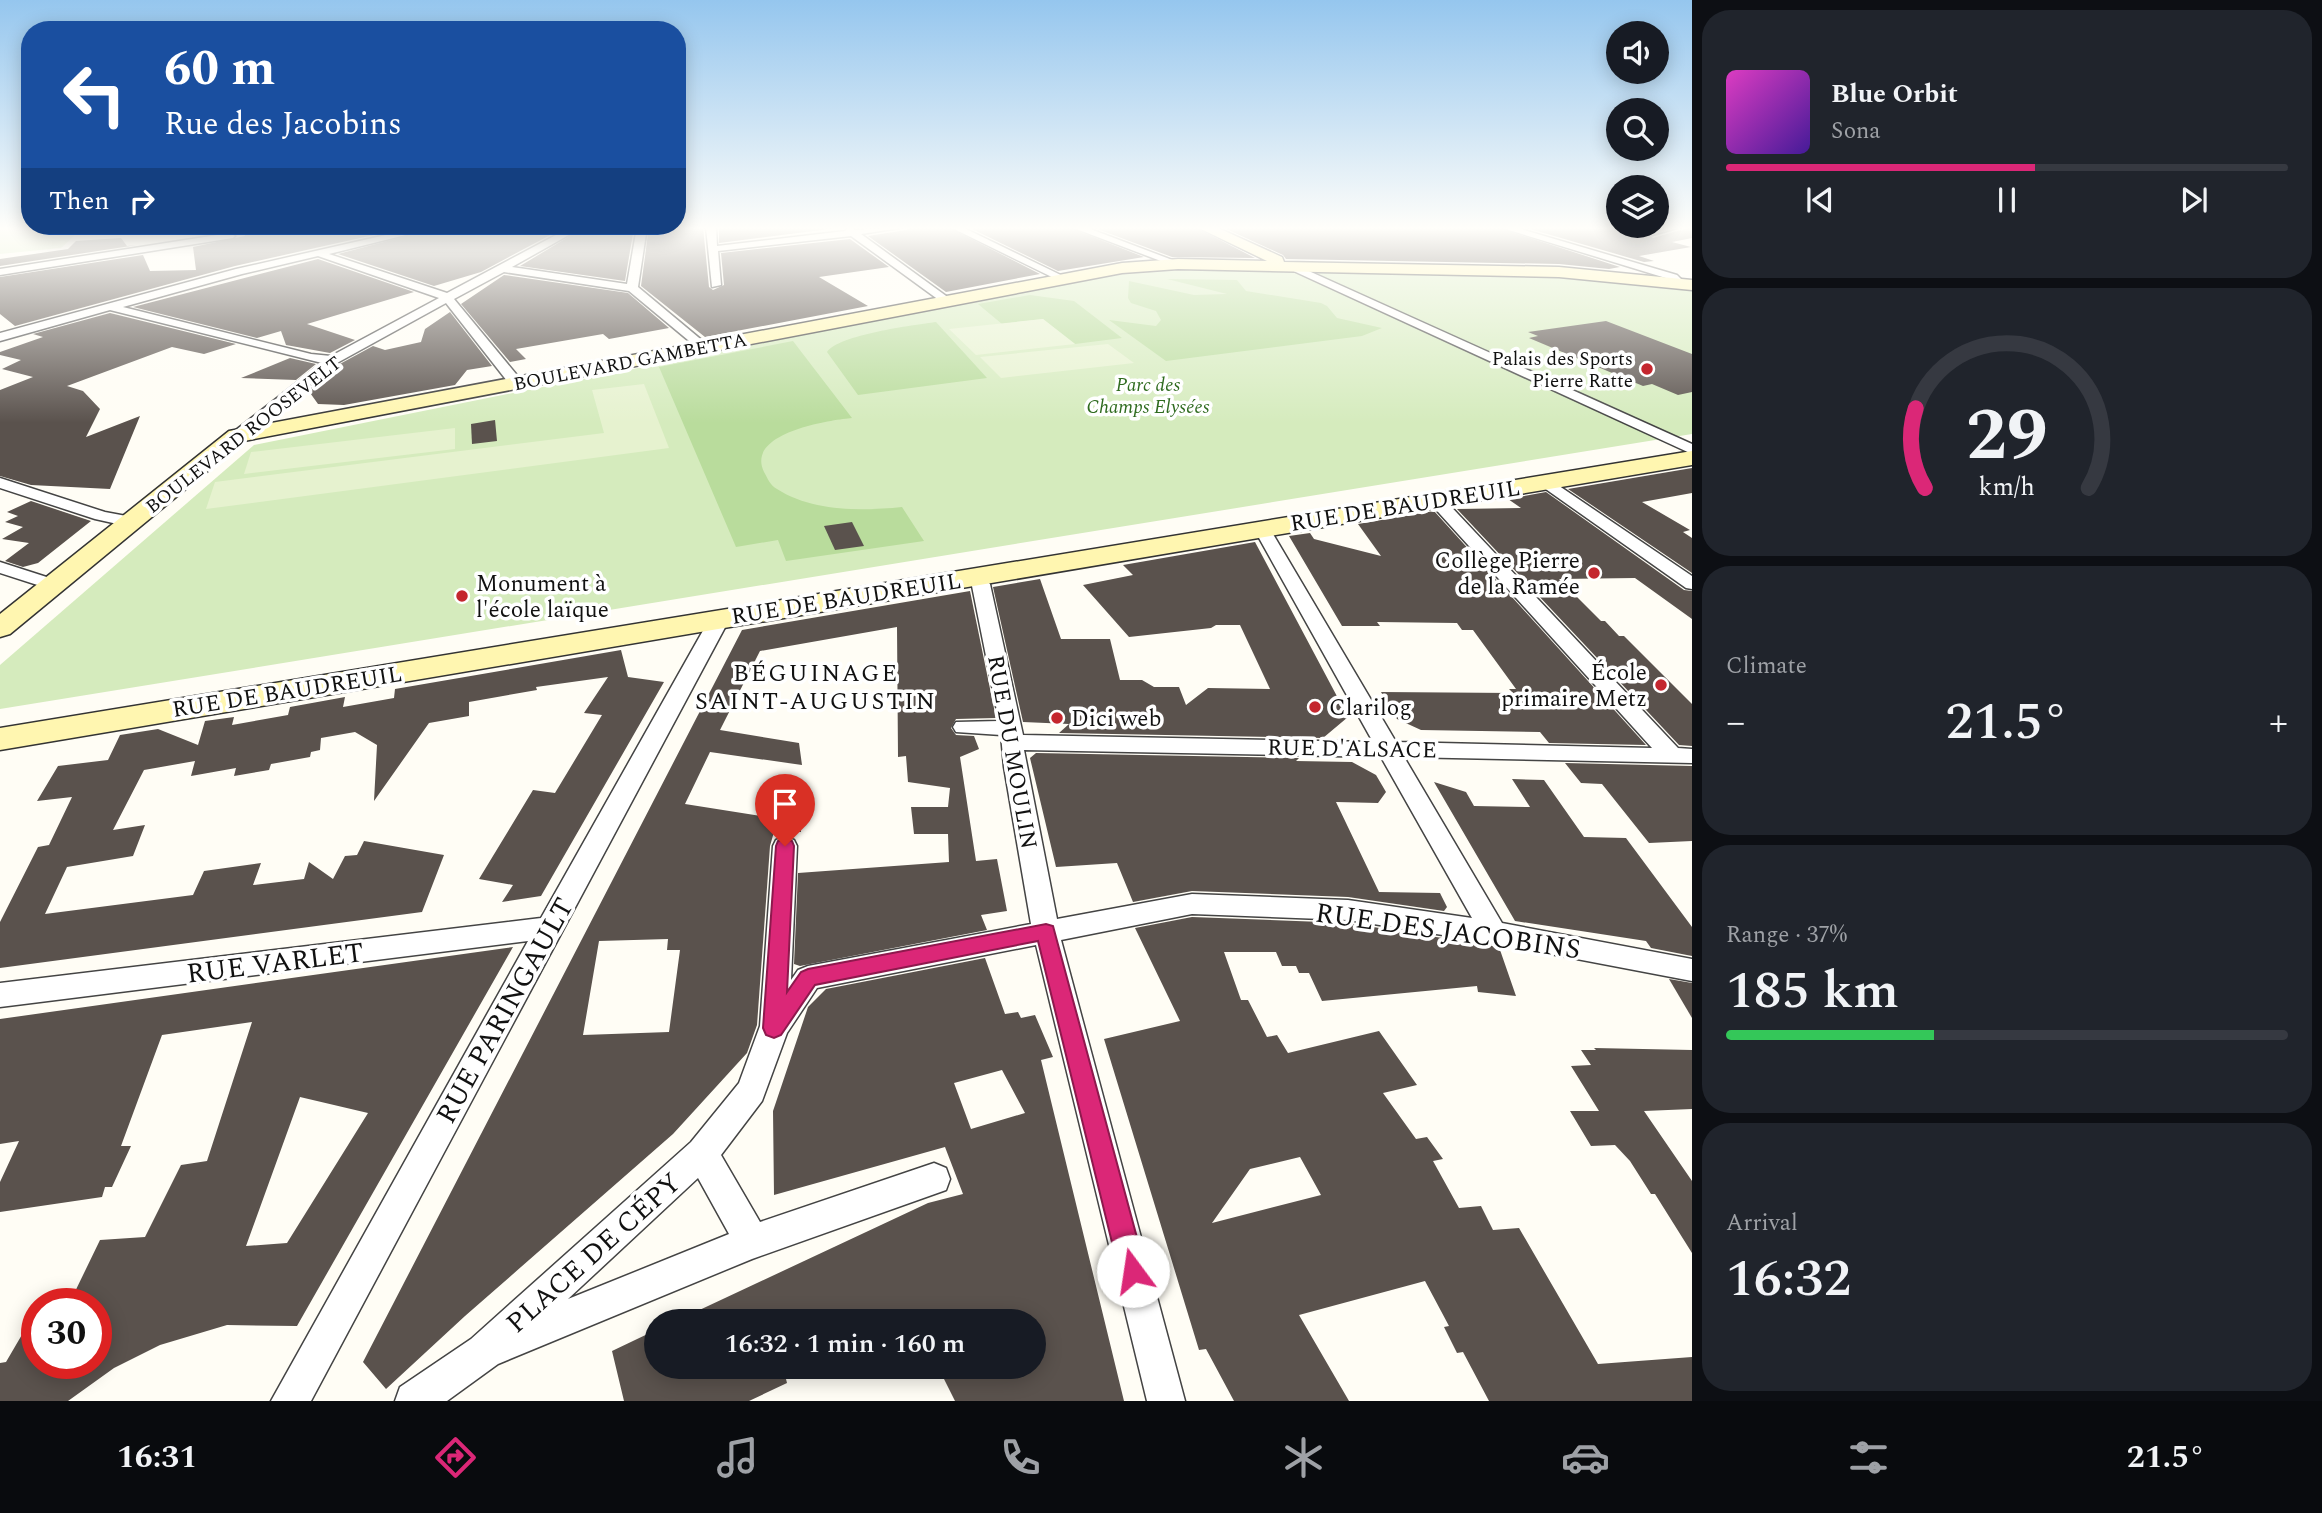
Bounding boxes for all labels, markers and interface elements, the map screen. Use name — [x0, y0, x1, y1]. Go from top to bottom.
map controls — [1606, 21, 1669, 238]
button: sound — [1606, 21, 1669, 84]
text: 60 m — [164, 32, 275, 107]
icon: left — [49, 49, 140, 140]
text: Blue Orbit — [1831, 74, 1958, 114]
button: search — [1606, 98, 1669, 161]
text: Rue des Jacobins — [164, 100, 402, 149]
text: Sona — [1831, 114, 1881, 149]
button: layers — [1606, 175, 1669, 238]
text: Then — [49, 181, 109, 221]
icon: previous — [1801, 181, 1839, 219]
icon: pause — [1988, 181, 2026, 219]
icon: next — [2175, 181, 2213, 219]
icon: right — [123, 182, 161, 220]
street label: BOULEVARD GAMBETTA — [511, 326, 749, 399]
place label: Palais des Sports Pierre Ratte — [1492, 345, 1633, 396]
street label: BOULEVARD ROOSEVELT — [140, 349, 348, 521]
marker: Palais des Sports Pierre Ratte — [1639, 361, 1655, 377]
park label: Parc des Champs Elysées — [1087, 371, 1210, 422]
text: 29 — [1966, 382, 2048, 493]
text: km/h — [1979, 469, 2035, 507]
street label: RUE DE BAUDREUIL — [1288, 471, 1523, 542]
place label: Collège Pierre de la Ramée — [1435, 544, 1580, 605]
street label: RUE DE BAUDREUIL — [729, 564, 964, 635]
marker: Collège Pierre de la Ramée — [1586, 565, 1602, 581]
place label: Monument à l'école laïque — [476, 567, 609, 628]
marker: Monument à l'école laïque — [454, 588, 470, 604]
text: Climate — [1726, 649, 1807, 684]
street label: RUE DU MOULIN — [977, 652, 1046, 852]
district label: BÉGUINAGE SAINT-AUGUSTIN — [695, 656, 937, 720]
place label: École primaire Metz — [1501, 656, 1647, 717]
street label: RUE DE BAUDREUIL — [170, 657, 405, 728]
marker: École primaire Metz — [1653, 677, 1669, 693]
text: 21.5° — [1945, 683, 2069, 762]
place label: Clarilog — [1329, 691, 1412, 726]
text: − — [1726, 694, 1745, 752]
text: + — [2269, 694, 2288, 752]
marker: Clarilog — [1307, 699, 1323, 715]
place label: Dici web — [1071, 702, 1161, 737]
marker: Dici web — [1049, 710, 1065, 726]
street label: RUE D'ALSACE — [1267, 731, 1437, 768]
pin — [755, 774, 815, 846]
icon: arrive — [766, 785, 804, 823]
street label: RUE PARINGAULT — [425, 890, 585, 1132]
street label: RUE DES JACOBINS — [1313, 892, 1583, 971]
text: Range · 37% — [1726, 918, 1847, 953]
street label: RUE VARLET — [184, 931, 366, 996]
text: 185 km — [1726, 952, 1899, 1031]
street label: PLACE DE CÉPY — [496, 1162, 692, 1344]
text: Arrival — [1726, 1206, 1798, 1241]
position arrow — [1096, 1234, 1170, 1308]
text: 16:32 — [1726, 1240, 1851, 1319]
speed limit sign: 30 — [21, 1288, 112, 1379]
text: 16:32 · 1 min · 160 m — [725, 1324, 965, 1364]
text: 16:31 — [117, 1433, 197, 1482]
icon: directions — [431, 1433, 480, 1482]
icon: music — [713, 1433, 762, 1482]
icon: phone — [996, 1433, 1045, 1482]
icon: climate — [1279, 1433, 1328, 1482]
icon: car — [1561, 1433, 1610, 1482]
icon: filters — [1844, 1433, 1893, 1482]
text: 21.5° — [2127, 1433, 2205, 1482]

